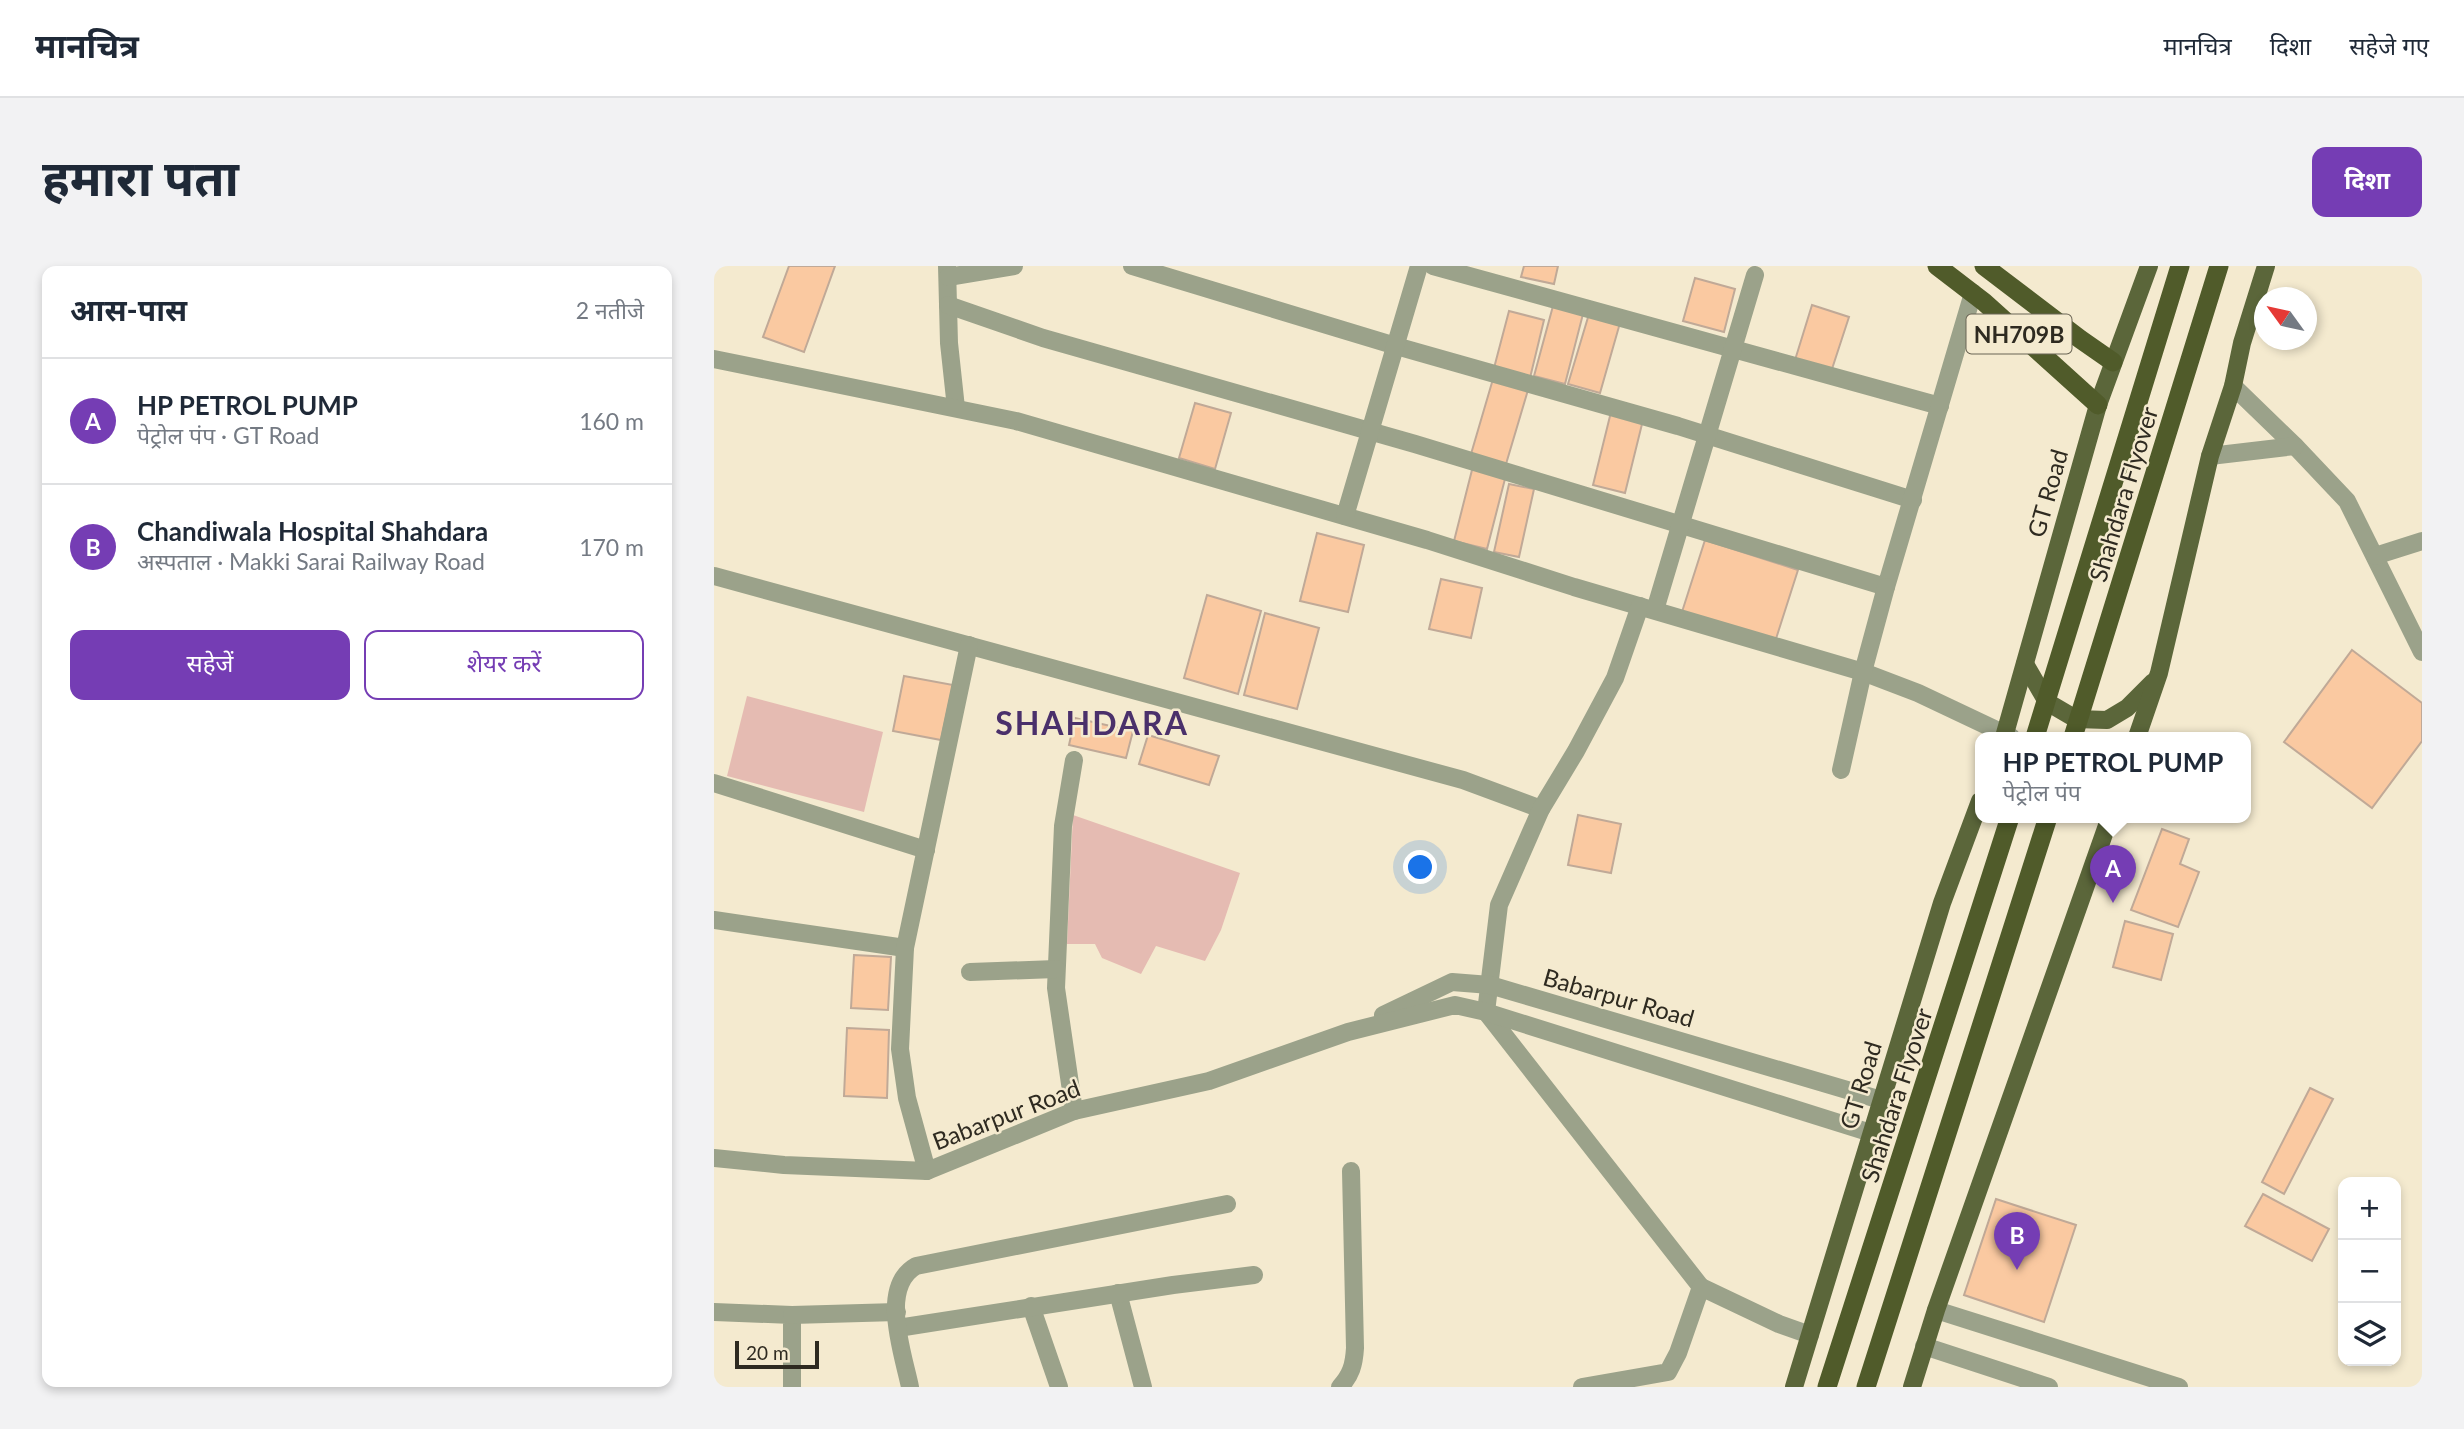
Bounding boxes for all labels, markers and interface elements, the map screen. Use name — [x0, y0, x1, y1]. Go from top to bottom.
text: मानचित्र — [35, 25, 139, 65]
text: मानचित्र — [2163, 31, 2232, 60]
text: दिशा — [2270, 31, 2311, 60]
text: सहेजे गए — [2349, 31, 2429, 60]
button: दिशा — [2312, 147, 2422, 217]
text: हमारा पता — [42, 148, 239, 206]
north arrow — [2254, 287, 2317, 350]
text: आस-पास — [70, 291, 187, 327]
text: 2 नतीजे — [576, 296, 644, 324]
road number: NH709B — [1966, 314, 2072, 354]
text: HP PETROL PUMP — [137, 389, 358, 421]
street label: Shahdara Flyover — [2083, 403, 2163, 585]
text: A — [85, 407, 101, 435]
text: 160 m — [579, 407, 644, 435]
text: पेट्रोल पंप · GT Road — [137, 421, 320, 449]
street label: GT Road — [2021, 446, 2073, 540]
text: Chandiwala Hospital Shahdara — [137, 515, 488, 547]
text: B — [85, 533, 101, 561]
text: 170 m — [579, 533, 644, 561]
text: अस्पताल · Makki Sarai Railway Road — [137, 547, 485, 575]
button: सहेजें — [70, 630, 350, 700]
button: शेयर करें — [364, 630, 644, 700]
district label: SHAHDARA — [995, 703, 1189, 742]
popup — [1975, 732, 2251, 823]
text: HP PETROL PUMP — [2003, 746, 2223, 778]
text: पेट्रोल पंप — [2003, 778, 2081, 806]
pin: A — [2090, 845, 2136, 903]
your location — [1403, 850, 1437, 884]
street label: Babarpur Road — [1540, 962, 1698, 1032]
street label: Shahdara Flyover — [1854, 1004, 1938, 1186]
street label: GT Road — [1833, 1038, 1887, 1132]
street label: Babarpur Road — [928, 1073, 1084, 1155]
map controls — [2338, 1177, 2401, 1366]
button: + — [2338, 1177, 2401, 1240]
pin: B — [1994, 1212, 2040, 1270]
button: − — [2338, 1240, 2401, 1303]
button: layers — [2338, 1303, 2401, 1366]
scale bar — [735, 1338, 819, 1370]
text: 20 m — [746, 1341, 789, 1364]

